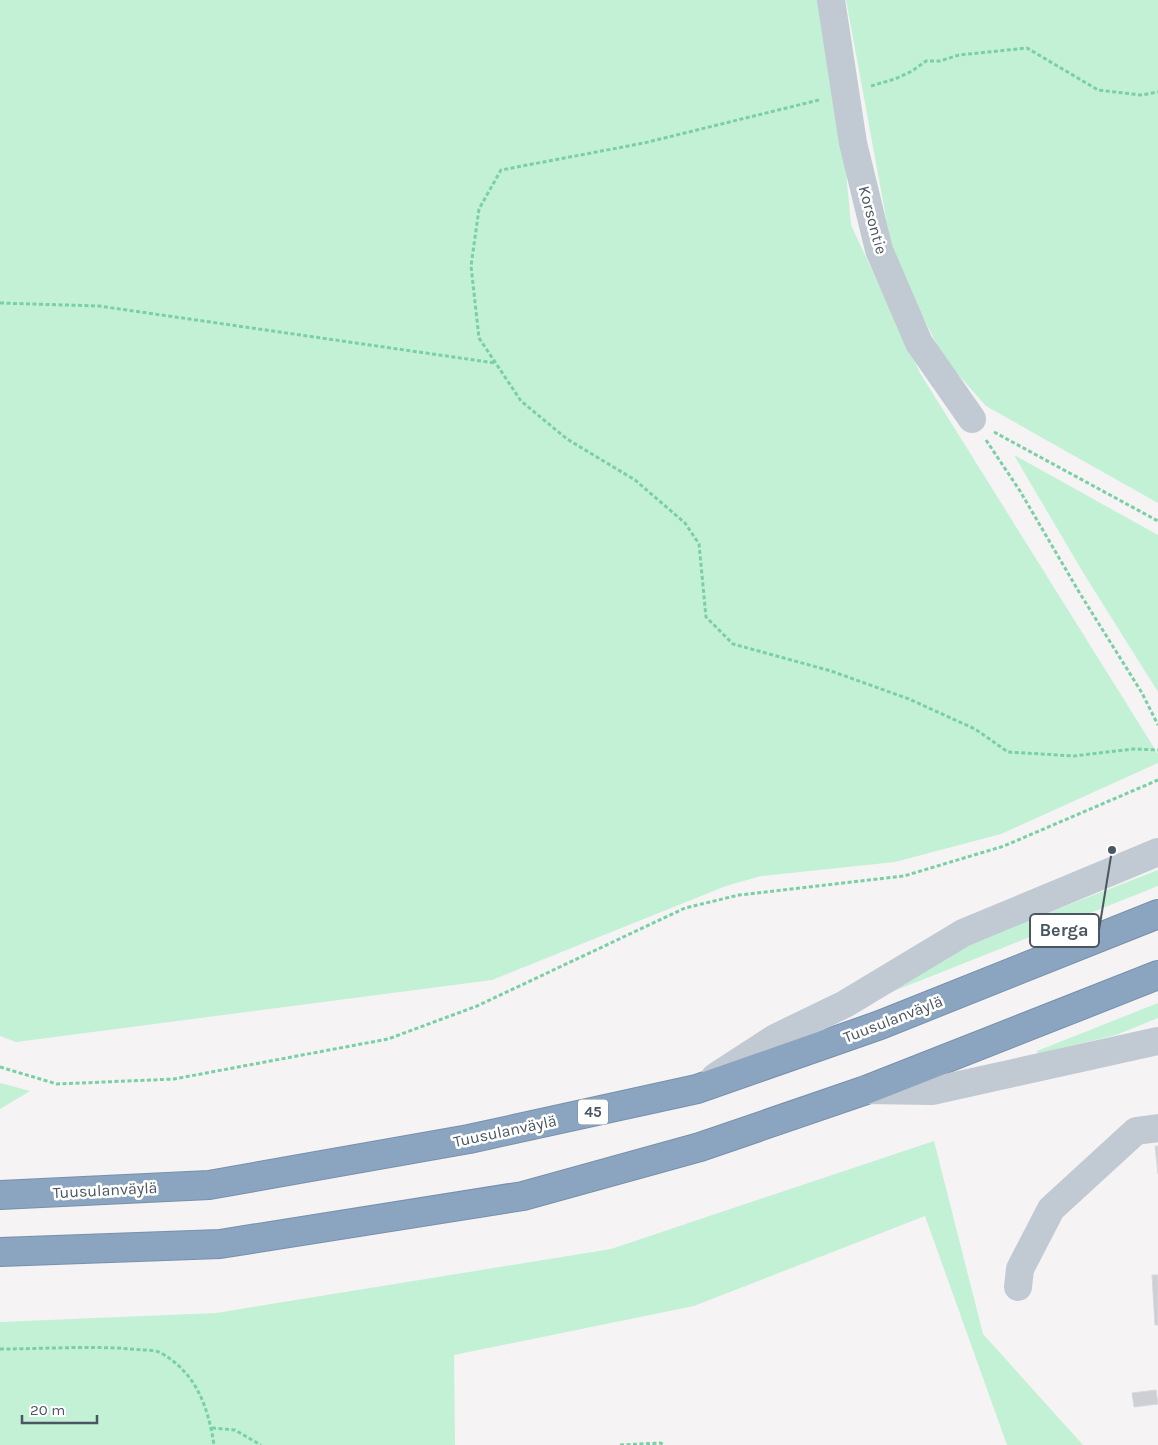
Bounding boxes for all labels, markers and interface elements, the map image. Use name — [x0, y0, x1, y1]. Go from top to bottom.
street label: Korsontie — [855, 184, 891, 256]
callout: Berga — [1030, 914, 1099, 947]
text: Berga — [1039, 919, 1089, 941]
street label: Tuusulanväylä — [841, 991, 945, 1047]
road number: 45 — [578, 1100, 608, 1124]
street label: Tuusulanväylä — [452, 1111, 558, 1151]
street label: Tuusulanväylä — [52, 1178, 158, 1202]
scale bar — [22, 1392, 98, 1424]
text: 20 m — [30, 1401, 65, 1419]

